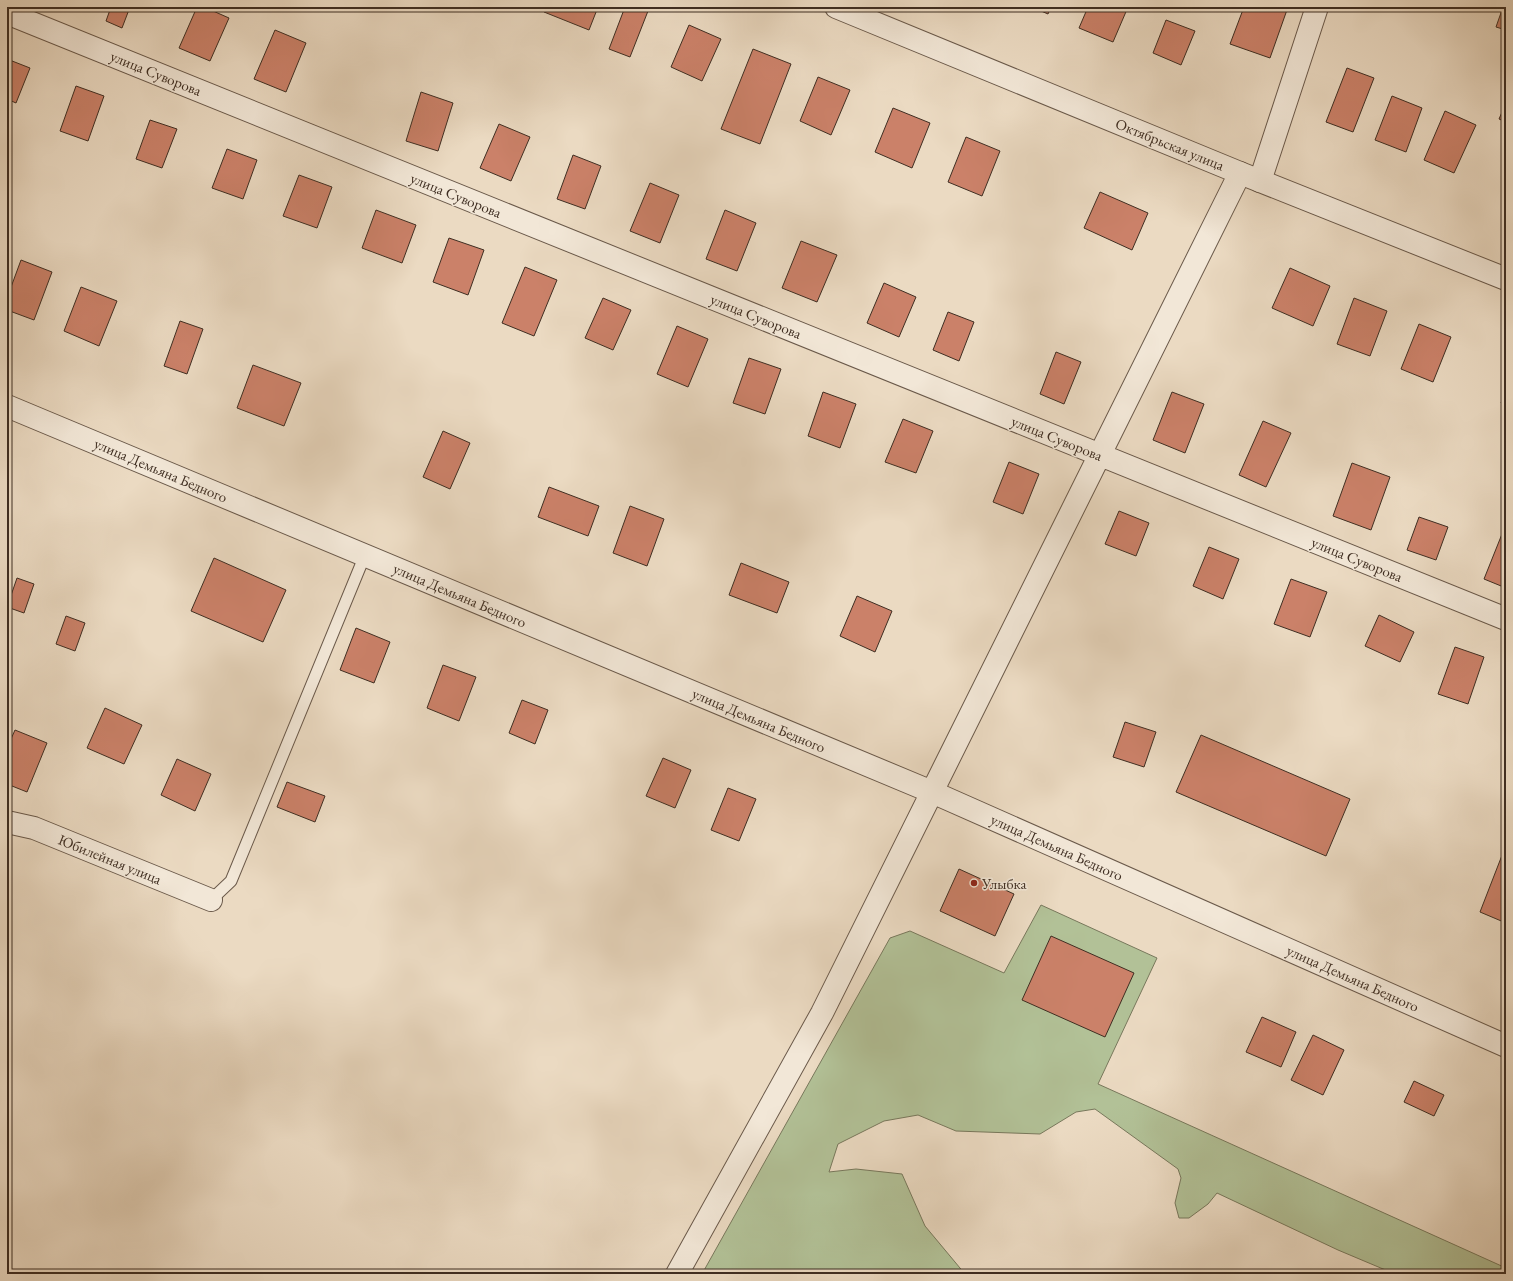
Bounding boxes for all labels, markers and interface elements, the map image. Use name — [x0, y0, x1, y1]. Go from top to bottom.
street label: улица Суворова — [108, 46, 204, 100]
street label: Октябрьская улица — [1113, 114, 1227, 174]
street label: улица Суворова — [408, 168, 504, 222]
street label: улица Суворова — [708, 289, 804, 343]
street label: улица Суворова — [1009, 411, 1105, 465]
street label: улица Демьяна Бедного — [92, 433, 230, 507]
street label: улица Суворова — [1309, 532, 1405, 586]
street label: улица Демьяна Бедного — [391, 558, 529, 632]
street label: улица Демьяна Бедного — [690, 683, 828, 757]
street label: улица Демьяна Бедного — [988, 809, 1126, 885]
street label: Юбилейная улица — [55, 830, 165, 888]
place label: Улыбка — [981, 874, 1026, 893]
marker: Улыбка — [969, 878, 979, 888]
street label: улица Демьяна Бедного — [1284, 940, 1422, 1016]

